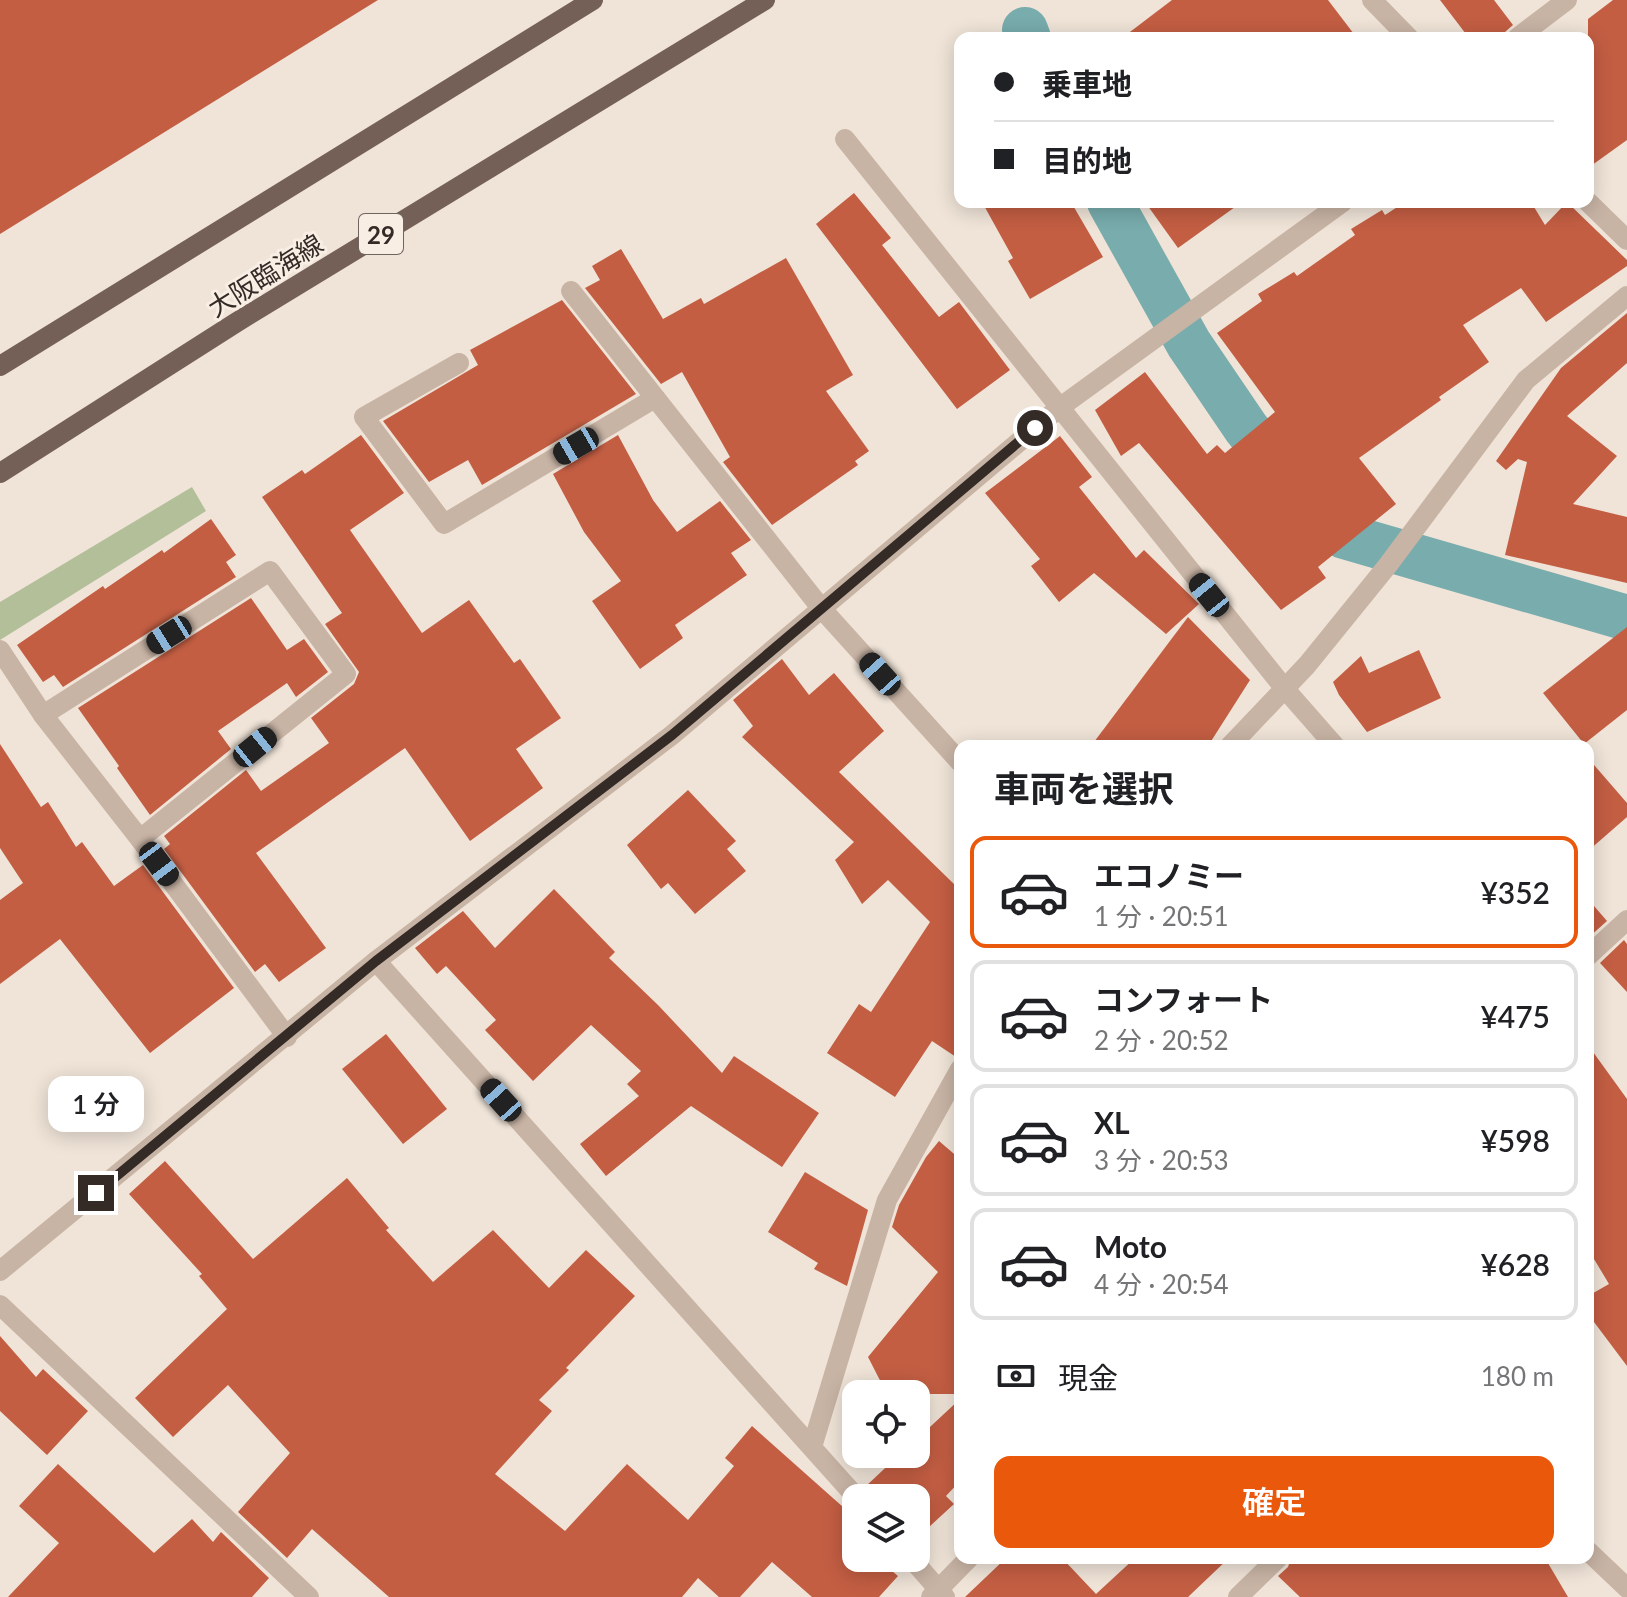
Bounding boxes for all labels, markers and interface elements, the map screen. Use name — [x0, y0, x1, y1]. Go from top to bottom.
text: 乗車地 — [1042, 65, 1132, 101]
text: 目的地 — [1042, 142, 1132, 178]
road number: 29 — [359, 214, 403, 254]
street label: 大阪臨海線 — [201, 227, 329, 323]
route start — [1017, 410, 1053, 446]
car — [549, 424, 603, 468]
car — [1185, 569, 1233, 621]
car — [142, 612, 196, 658]
car — [855, 648, 905, 700]
car — [229, 723, 281, 771]
text: 車両を選択 — [994, 766, 1174, 810]
car — [135, 838, 183, 890]
icon: car — [998, 856, 1070, 928]
text: エコノミー — [1094, 857, 1244, 893]
text: ¥352 — [1480, 874, 1550, 910]
text: 1 分 · 20:51 — [1094, 900, 1229, 932]
icon: car — [998, 980, 1070, 1052]
text: コンフォート — [1094, 981, 1273, 1017]
text: ¥475 — [1480, 998, 1550, 1034]
text: 2 分 · 20:52 — [1094, 1024, 1229, 1056]
car — [476, 1074, 526, 1126]
callout: 1 分 — [48, 1077, 144, 1133]
text: 1 分 — [72, 1088, 120, 1120]
icon: car — [998, 1104, 1070, 1176]
text: XL — [1094, 1104, 1130, 1140]
text: ¥598 — [1480, 1122, 1550, 1158]
text: 3 分 · 20:53 — [1094, 1144, 1229, 1176]
route end — [78, 1175, 114, 1211]
icon: car — [998, 1228, 1070, 1300]
text: Moto — [1094, 1228, 1167, 1264]
text: ¥628 — [1480, 1246, 1550, 1282]
text: 4 分 · 20:54 — [1094, 1268, 1229, 1300]
icon: cash — [994, 1354, 1038, 1398]
text: 現金 — [1058, 1359, 1118, 1395]
text: 180 m — [1481, 1360, 1554, 1392]
map controls — [842, 1380, 930, 1572]
button: locate — [842, 1380, 930, 1468]
button: 確定 — [994, 1456, 1554, 1548]
button: layers — [842, 1484, 930, 1572]

